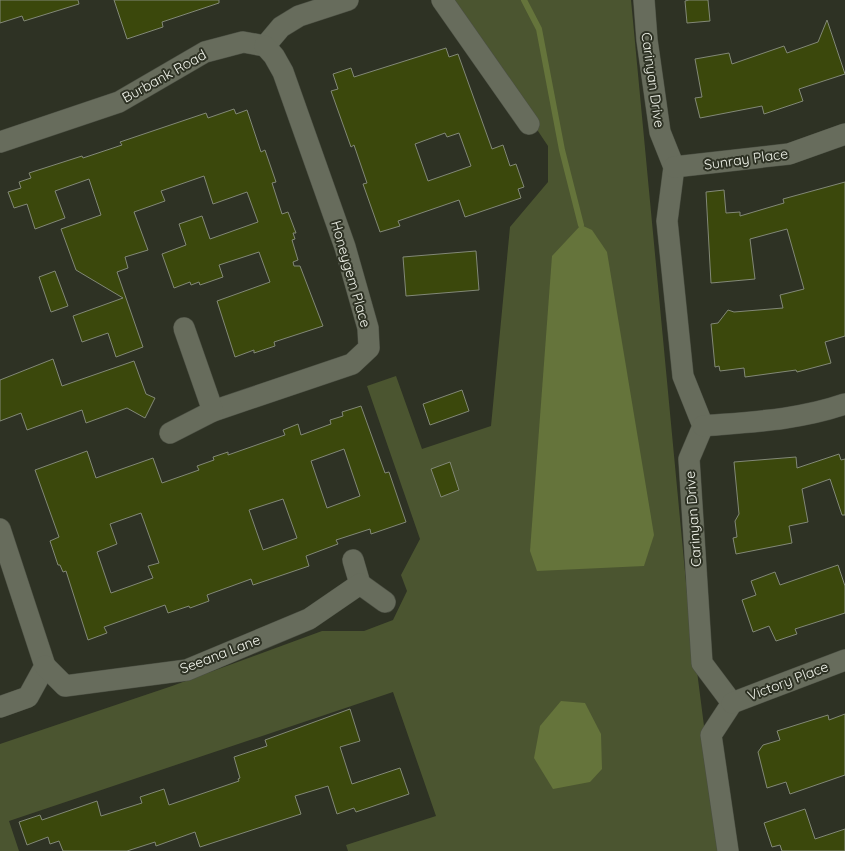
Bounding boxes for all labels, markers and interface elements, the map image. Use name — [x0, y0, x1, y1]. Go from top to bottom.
street label: Carinyan Drive — [637, 31, 669, 129]
street label: Burbank Road — [119, 45, 209, 107]
street label: Sunray Place — [703, 144, 789, 174]
street label: Honeygem Place — [327, 218, 375, 330]
street label: Carinyan Drive — [681, 470, 705, 568]
street label: Seeana Lane — [177, 630, 263, 678]
street label: Victory Place — [745, 657, 831, 705]

